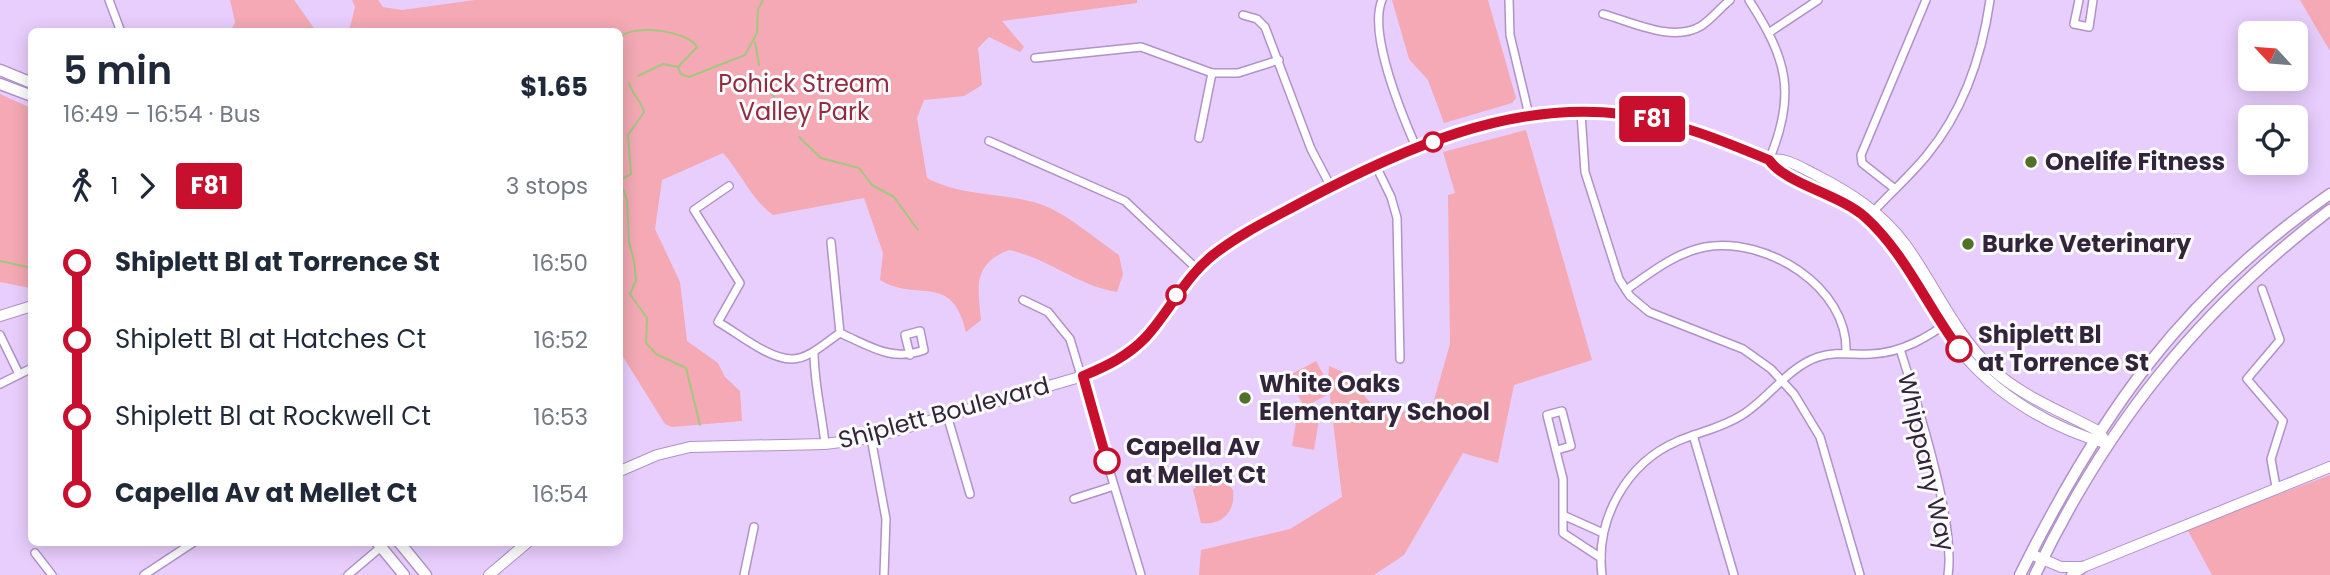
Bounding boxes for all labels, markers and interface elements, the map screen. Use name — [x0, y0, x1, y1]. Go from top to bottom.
north arrow — [2238, 21, 2308, 91]
map controls — [2238, 21, 2308, 175]
text: 5 min — [63, 44, 172, 97]
park label: Pohick Stream Valley Park — [718, 67, 890, 128]
text: $1.65 — [520, 69, 588, 105]
line badge: F81 — [1612, 96, 1692, 142]
text: 16:49 – 16:54 · Bus — [63, 98, 260, 130]
text: F81 — [1633, 102, 1671, 135]
button: locate — [2238, 105, 2308, 175]
unlabelled marker — [1423, 132, 1443, 152]
place label: Onelife Fitness — [2045, 145, 2225, 178]
marker: Onelife Fitness — [2023, 154, 2039, 170]
icon: walk — [63, 167, 101, 205]
icon: forward — [128, 167, 166, 205]
text: F81 — [190, 169, 228, 202]
text: 1 — [111, 170, 118, 202]
text: 3 stops — [506, 170, 588, 202]
place label: Burke Veterinary — [1982, 227, 2192, 260]
marker: Burke Veterinary — [1960, 236, 1976, 252]
text: Shiplett Bl at Torrence St — [115, 244, 440, 280]
text: 16:50 — [532, 247, 588, 279]
unlabelled marker — [1166, 285, 1186, 305]
place label: Shiplett Bl at Torrence St — [1978, 318, 2149, 379]
text: Shiplett Bl at Hatches Ct — [115, 321, 426, 357]
text: 16:52 — [533, 324, 588, 356]
marker: Shiplett Bl at Torrence St — [1946, 336, 1972, 362]
place label: White Oaks Elementary School — [1259, 367, 1490, 428]
street label: Shiplett Boulevard — [835, 368, 1053, 457]
street label: Whippany Way — [1890, 370, 1963, 555]
marker: White Oaks Elementary School — [1237, 390, 1253, 406]
text: Shiplett Bl at Rockwell Ct — [115, 398, 431, 434]
text: 16:53 — [533, 401, 588, 433]
place label: Capella Av at Mellet Ct — [1126, 430, 1266, 491]
marker: Capella Av at Mellet Ct — [1094, 448, 1120, 474]
text: Capella Av at Mellet Ct — [115, 475, 417, 511]
text: 16:54 — [532, 478, 588, 510]

